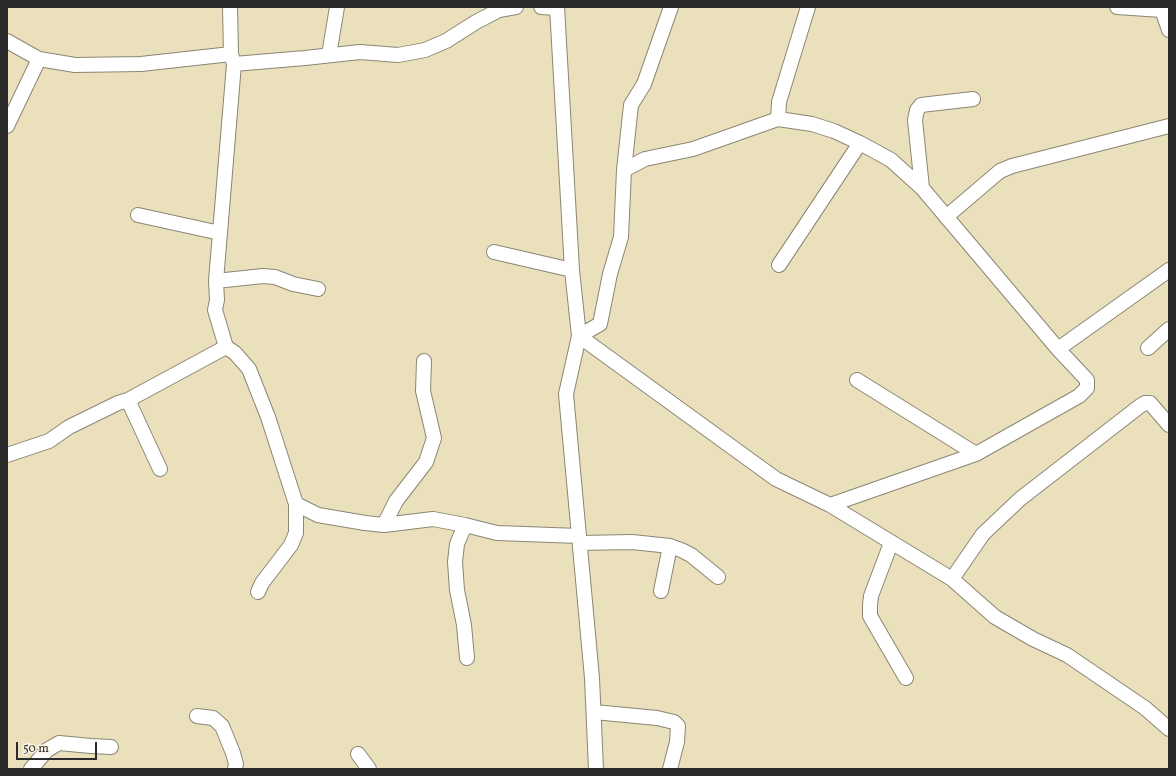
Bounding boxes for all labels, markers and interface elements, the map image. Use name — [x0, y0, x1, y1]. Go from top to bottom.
scale bar — [18, 734, 99, 760]
text: 50 m — [23, 741, 49, 757]

